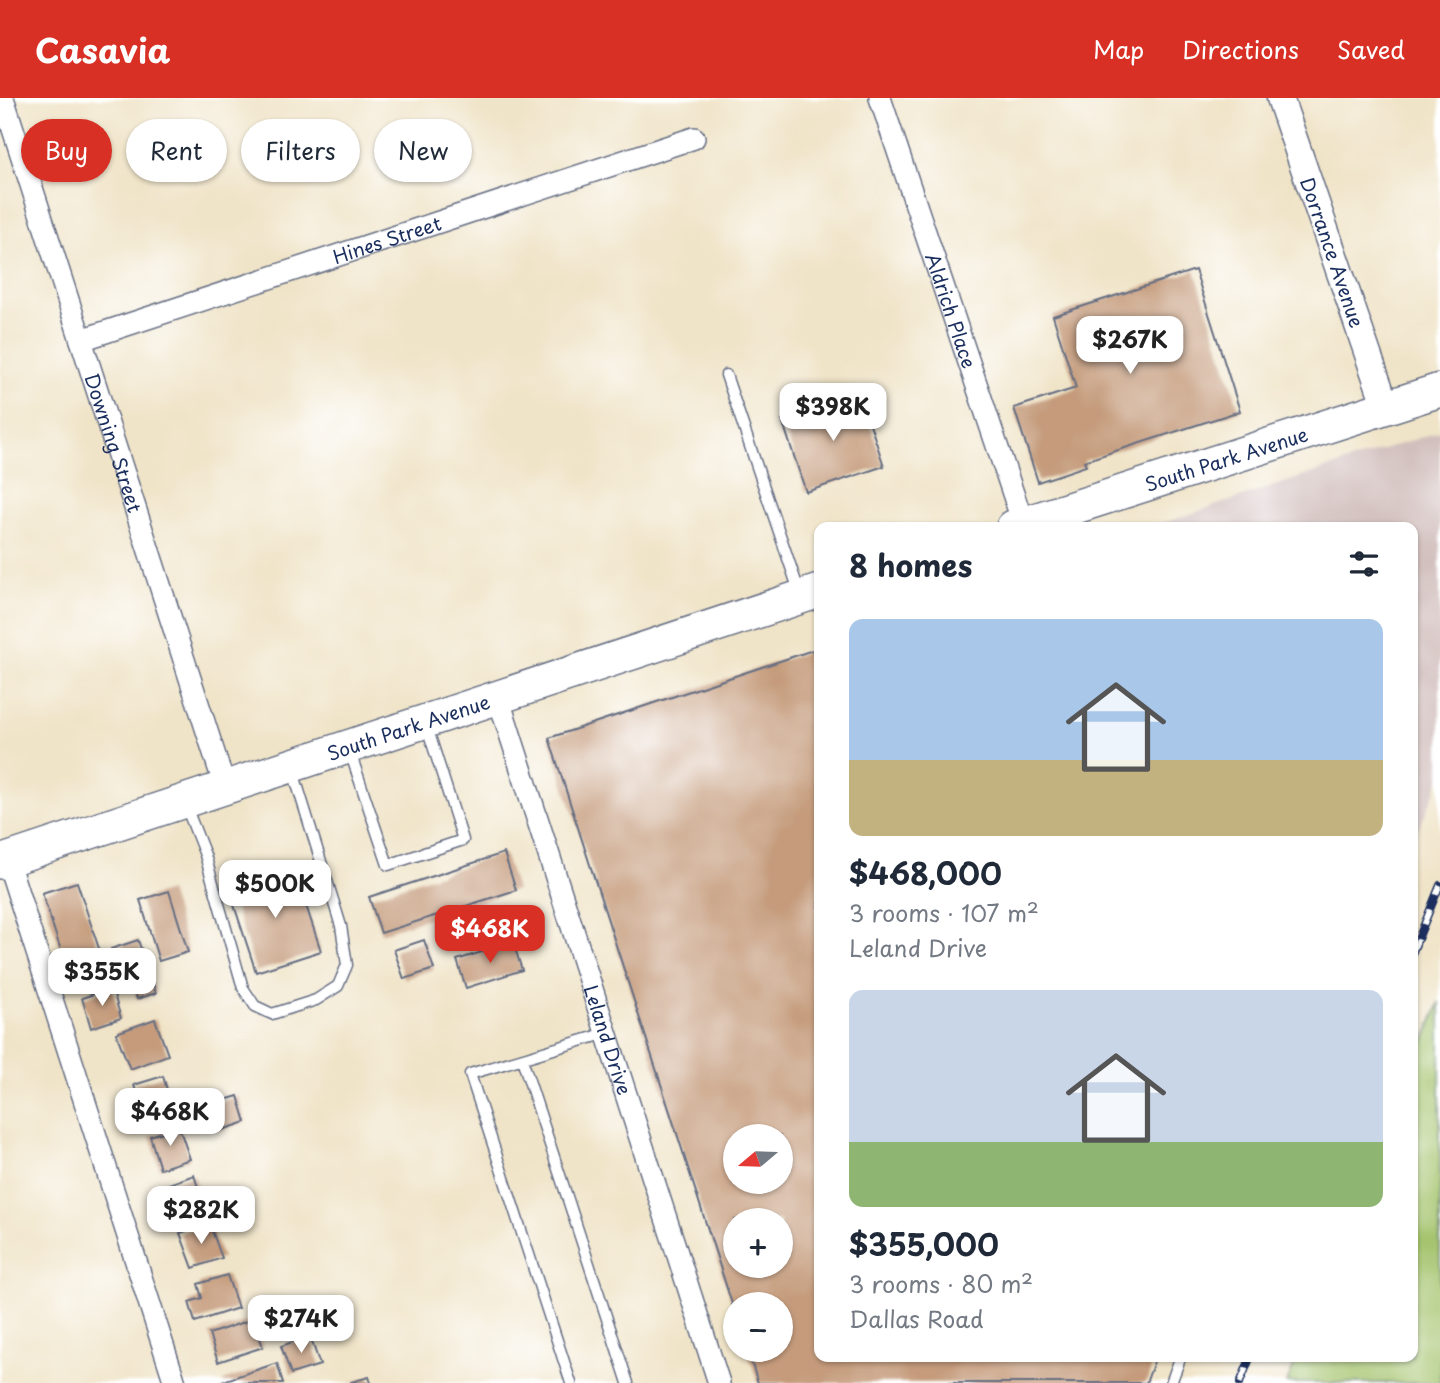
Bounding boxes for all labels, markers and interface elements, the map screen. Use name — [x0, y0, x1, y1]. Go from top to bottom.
text: Casavia — [35, 24, 170, 74]
text: Map — [1093, 31, 1144, 67]
text: Directions — [1182, 31, 1299, 67]
text: Saved — [1337, 31, 1405, 67]
chip: Buy — [21, 119, 112, 182]
chip: Rent — [126, 119, 227, 182]
chip: Filters — [241, 119, 360, 182]
chip: New — [374, 119, 472, 182]
street label: Dorrance Avenue — [1294, 173, 1372, 331]
street label: Hines Street — [329, 208, 445, 270]
street label: Aldrich Place — [919, 249, 984, 372]
pin: $267K — [1081, 316, 1179, 376]
text: $267K — [1092, 321, 1168, 356]
street label: Downing Street — [78, 369, 150, 516]
pin: $398K — [784, 384, 882, 443]
text: $398K — [796, 388, 870, 423]
street label: South Park Avenue — [1141, 419, 1311, 498]
text: 8 homes — [849, 542, 972, 587]
icon: filters — [1345, 545, 1383, 583]
icon: home — [1053, 664, 1179, 790]
street label: South Park Avenue — [323, 687, 493, 767]
text: $468,000 — [849, 850, 1002, 895]
pin: $500K — [226, 860, 324, 920]
text: $500K — [235, 865, 315, 900]
text: 3 rooms · 107 m² — [849, 895, 1039, 930]
pin: $468K — [441, 906, 539, 965]
text: $468K — [451, 910, 529, 945]
text: Leland Drive — [849, 930, 987, 965]
pin: $355K — [53, 948, 151, 1008]
text: $355K — [64, 953, 140, 988]
street label: Leland Drive — [578, 981, 639, 1098]
icon: home — [1053, 1035, 1179, 1161]
pin: $468K — [121, 1088, 219, 1148]
text: $468K — [131, 1093, 209, 1128]
north arrow — [723, 1124, 793, 1194]
map controls — [723, 1124, 793, 1362]
pin: $282K — [152, 1186, 250, 1246]
text: $282K — [163, 1191, 239, 1226]
button: + — [723, 1208, 793, 1278]
text: $355,000 — [849, 1221, 999, 1266]
text: 3 rooms · 80 m² — [849, 1266, 1033, 1301]
button: − — [723, 1292, 793, 1362]
pin: $274K — [252, 1296, 350, 1355]
text: $274K — [264, 1300, 338, 1335]
text: Dallas Road — [849, 1301, 984, 1336]

